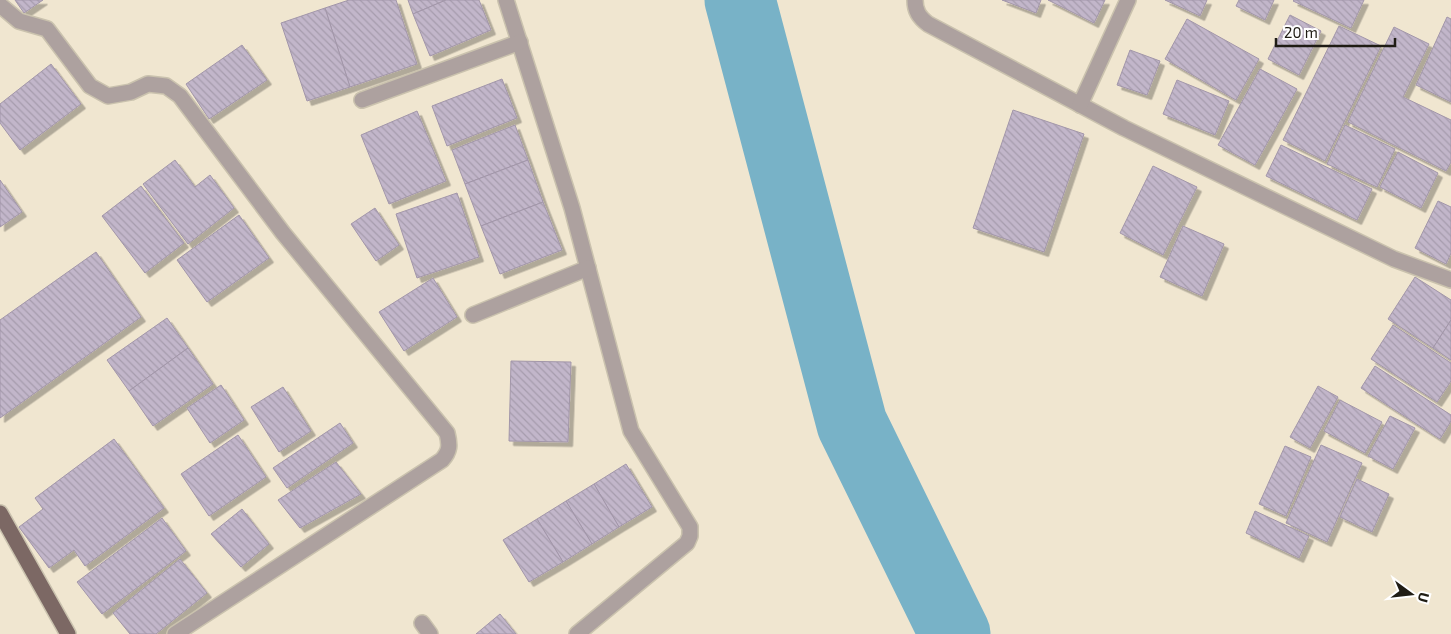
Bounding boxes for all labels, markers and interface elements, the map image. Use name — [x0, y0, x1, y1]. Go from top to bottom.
scale bar — [1276, 15, 1395, 47]
text: 20 m — [1284, 23, 1318, 41]
north arrow — [1386, 569, 1436, 619]
text: U — [1415, 591, 1433, 604]

